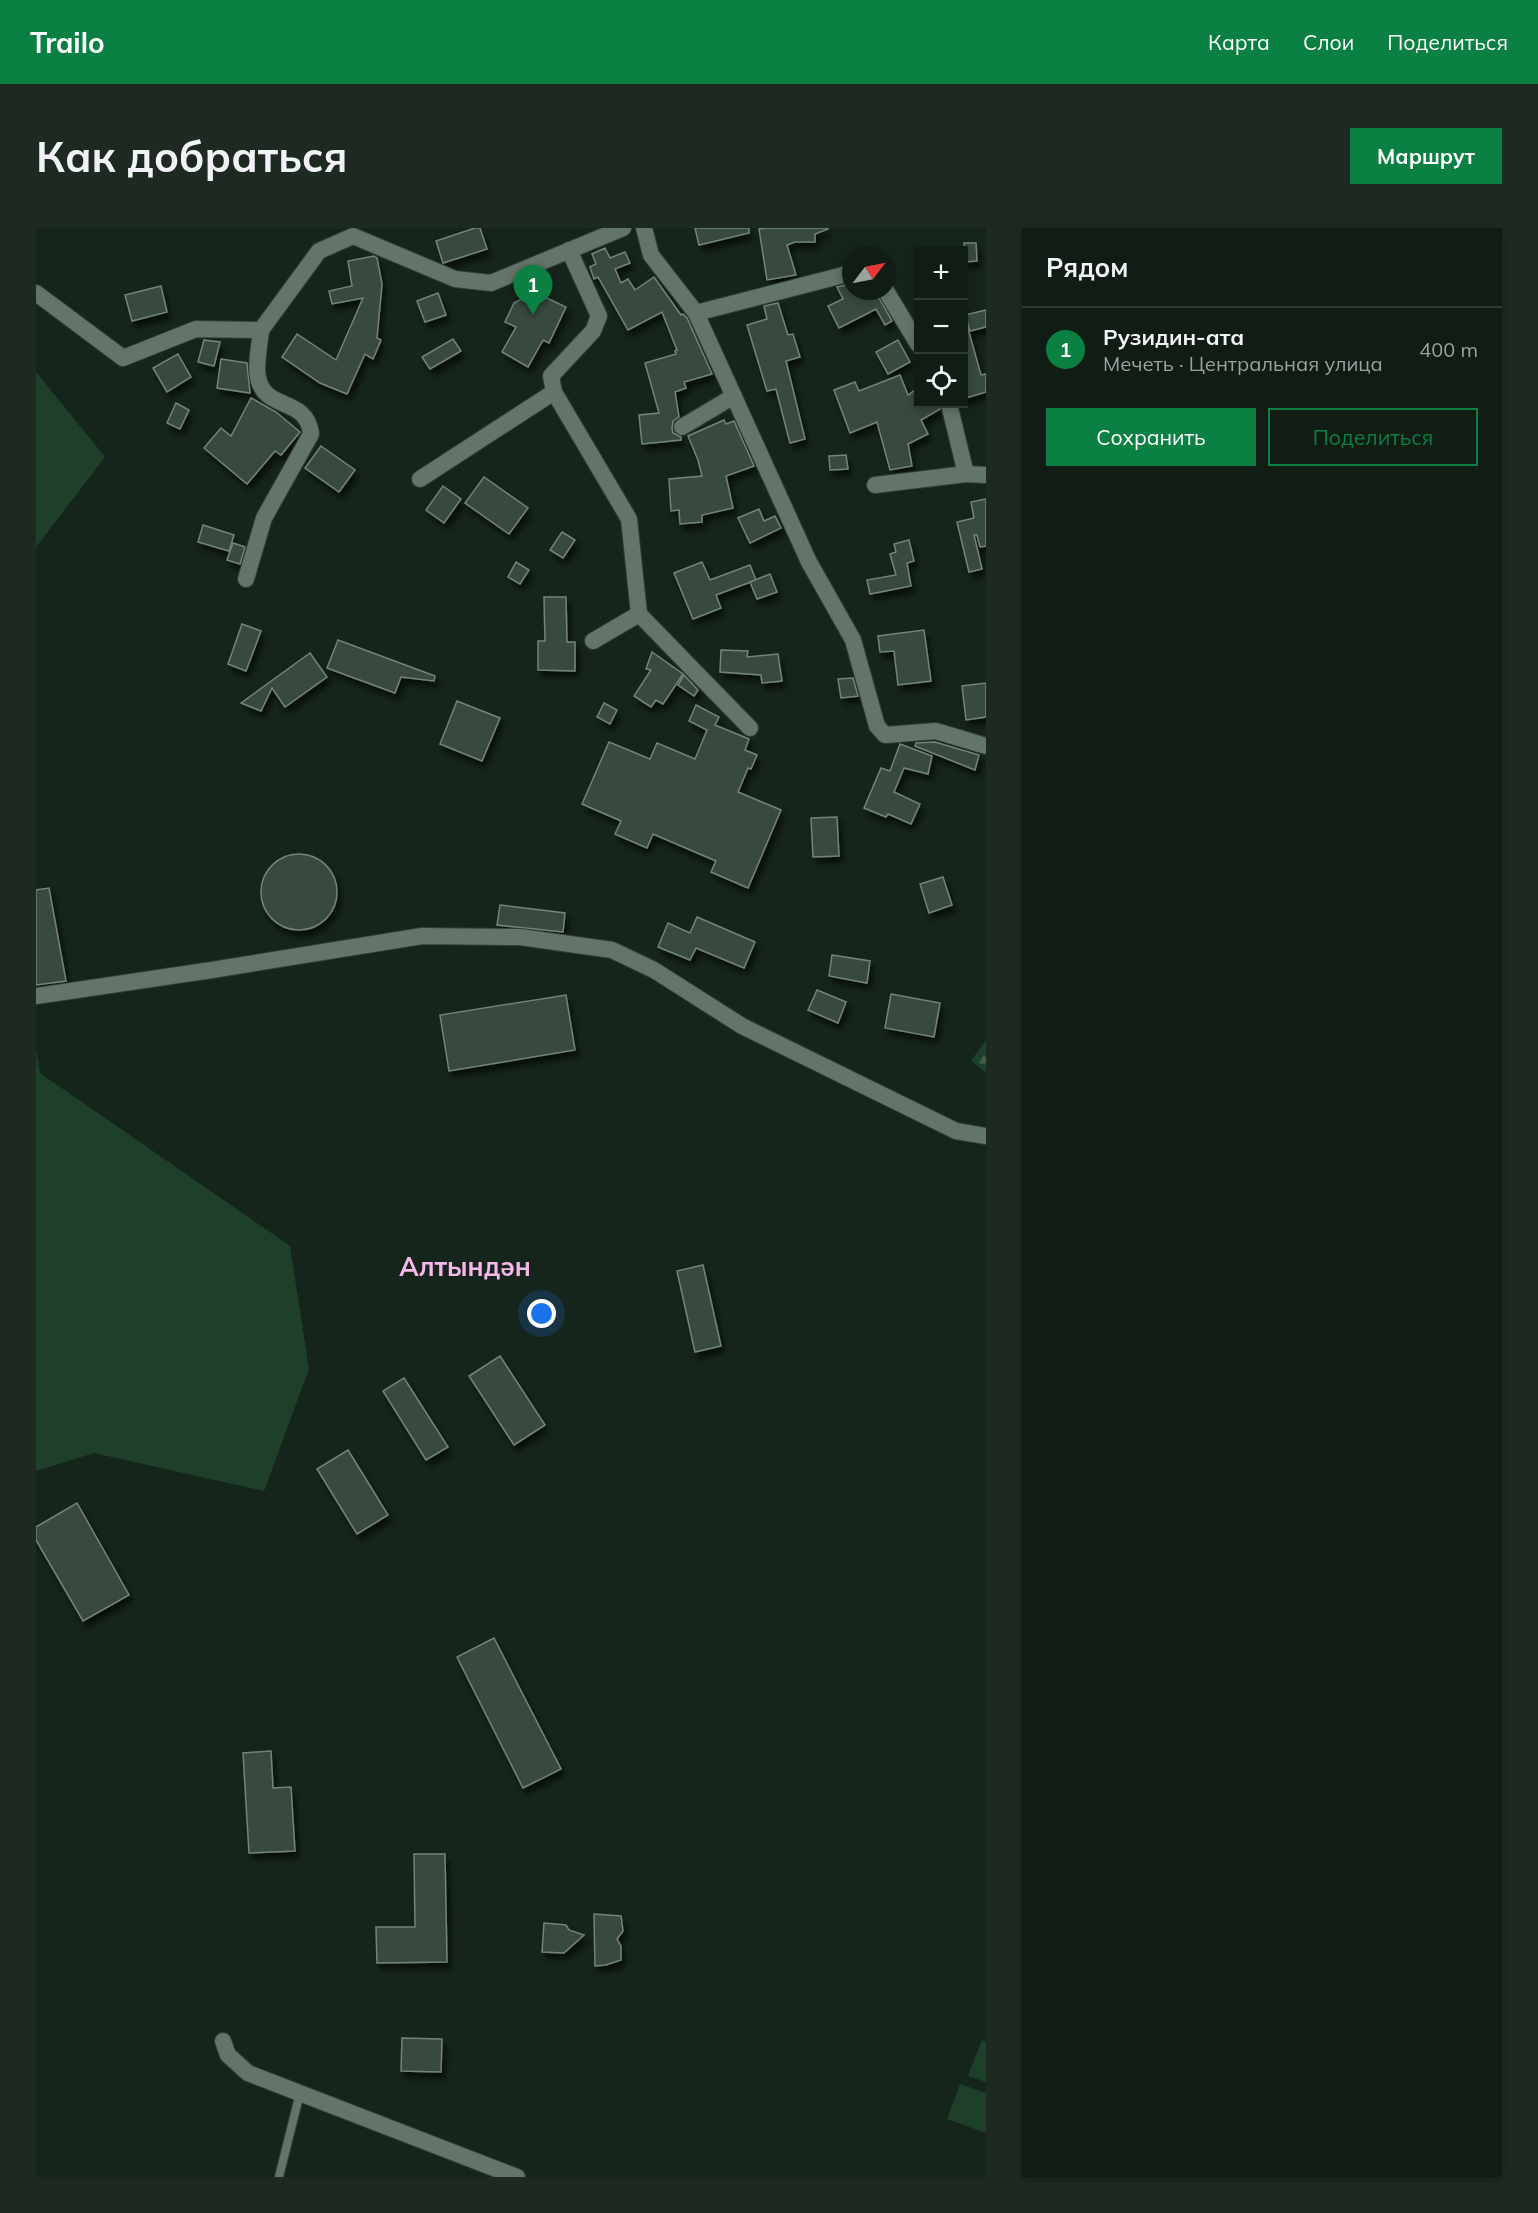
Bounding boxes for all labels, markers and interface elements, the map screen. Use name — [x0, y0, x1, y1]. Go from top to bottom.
text: Trailo — [30, 25, 105, 60]
text: Карта — [1208, 29, 1270, 55]
text: Слои — [1303, 29, 1354, 55]
text: Поделиться — [1387, 29, 1508, 55]
button: Маршрут — [1350, 128, 1502, 184]
text: Как добраться — [36, 130, 348, 183]
north arrow — [842, 246, 896, 300]
map controls — [914, 246, 968, 408]
button: + — [914, 246, 968, 300]
text: Рядом — [1046, 251, 1129, 284]
pin: 1 — [514, 266, 552, 315]
button: − — [914, 300, 968, 354]
text: Рузидин-ата — [1103, 323, 1244, 351]
text: 1 — [1060, 337, 1072, 362]
text: 400 m — [1419, 337, 1478, 362]
text: Мечеть · Центральная улица — [1103, 351, 1383, 376]
button: locate — [914, 354, 968, 408]
button: Сохранить — [1046, 408, 1256, 466]
button: Поделиться — [1268, 408, 1478, 466]
district label: Алтындән — [399, 1250, 531, 1283]
your location — [527, 1299, 556, 1328]

